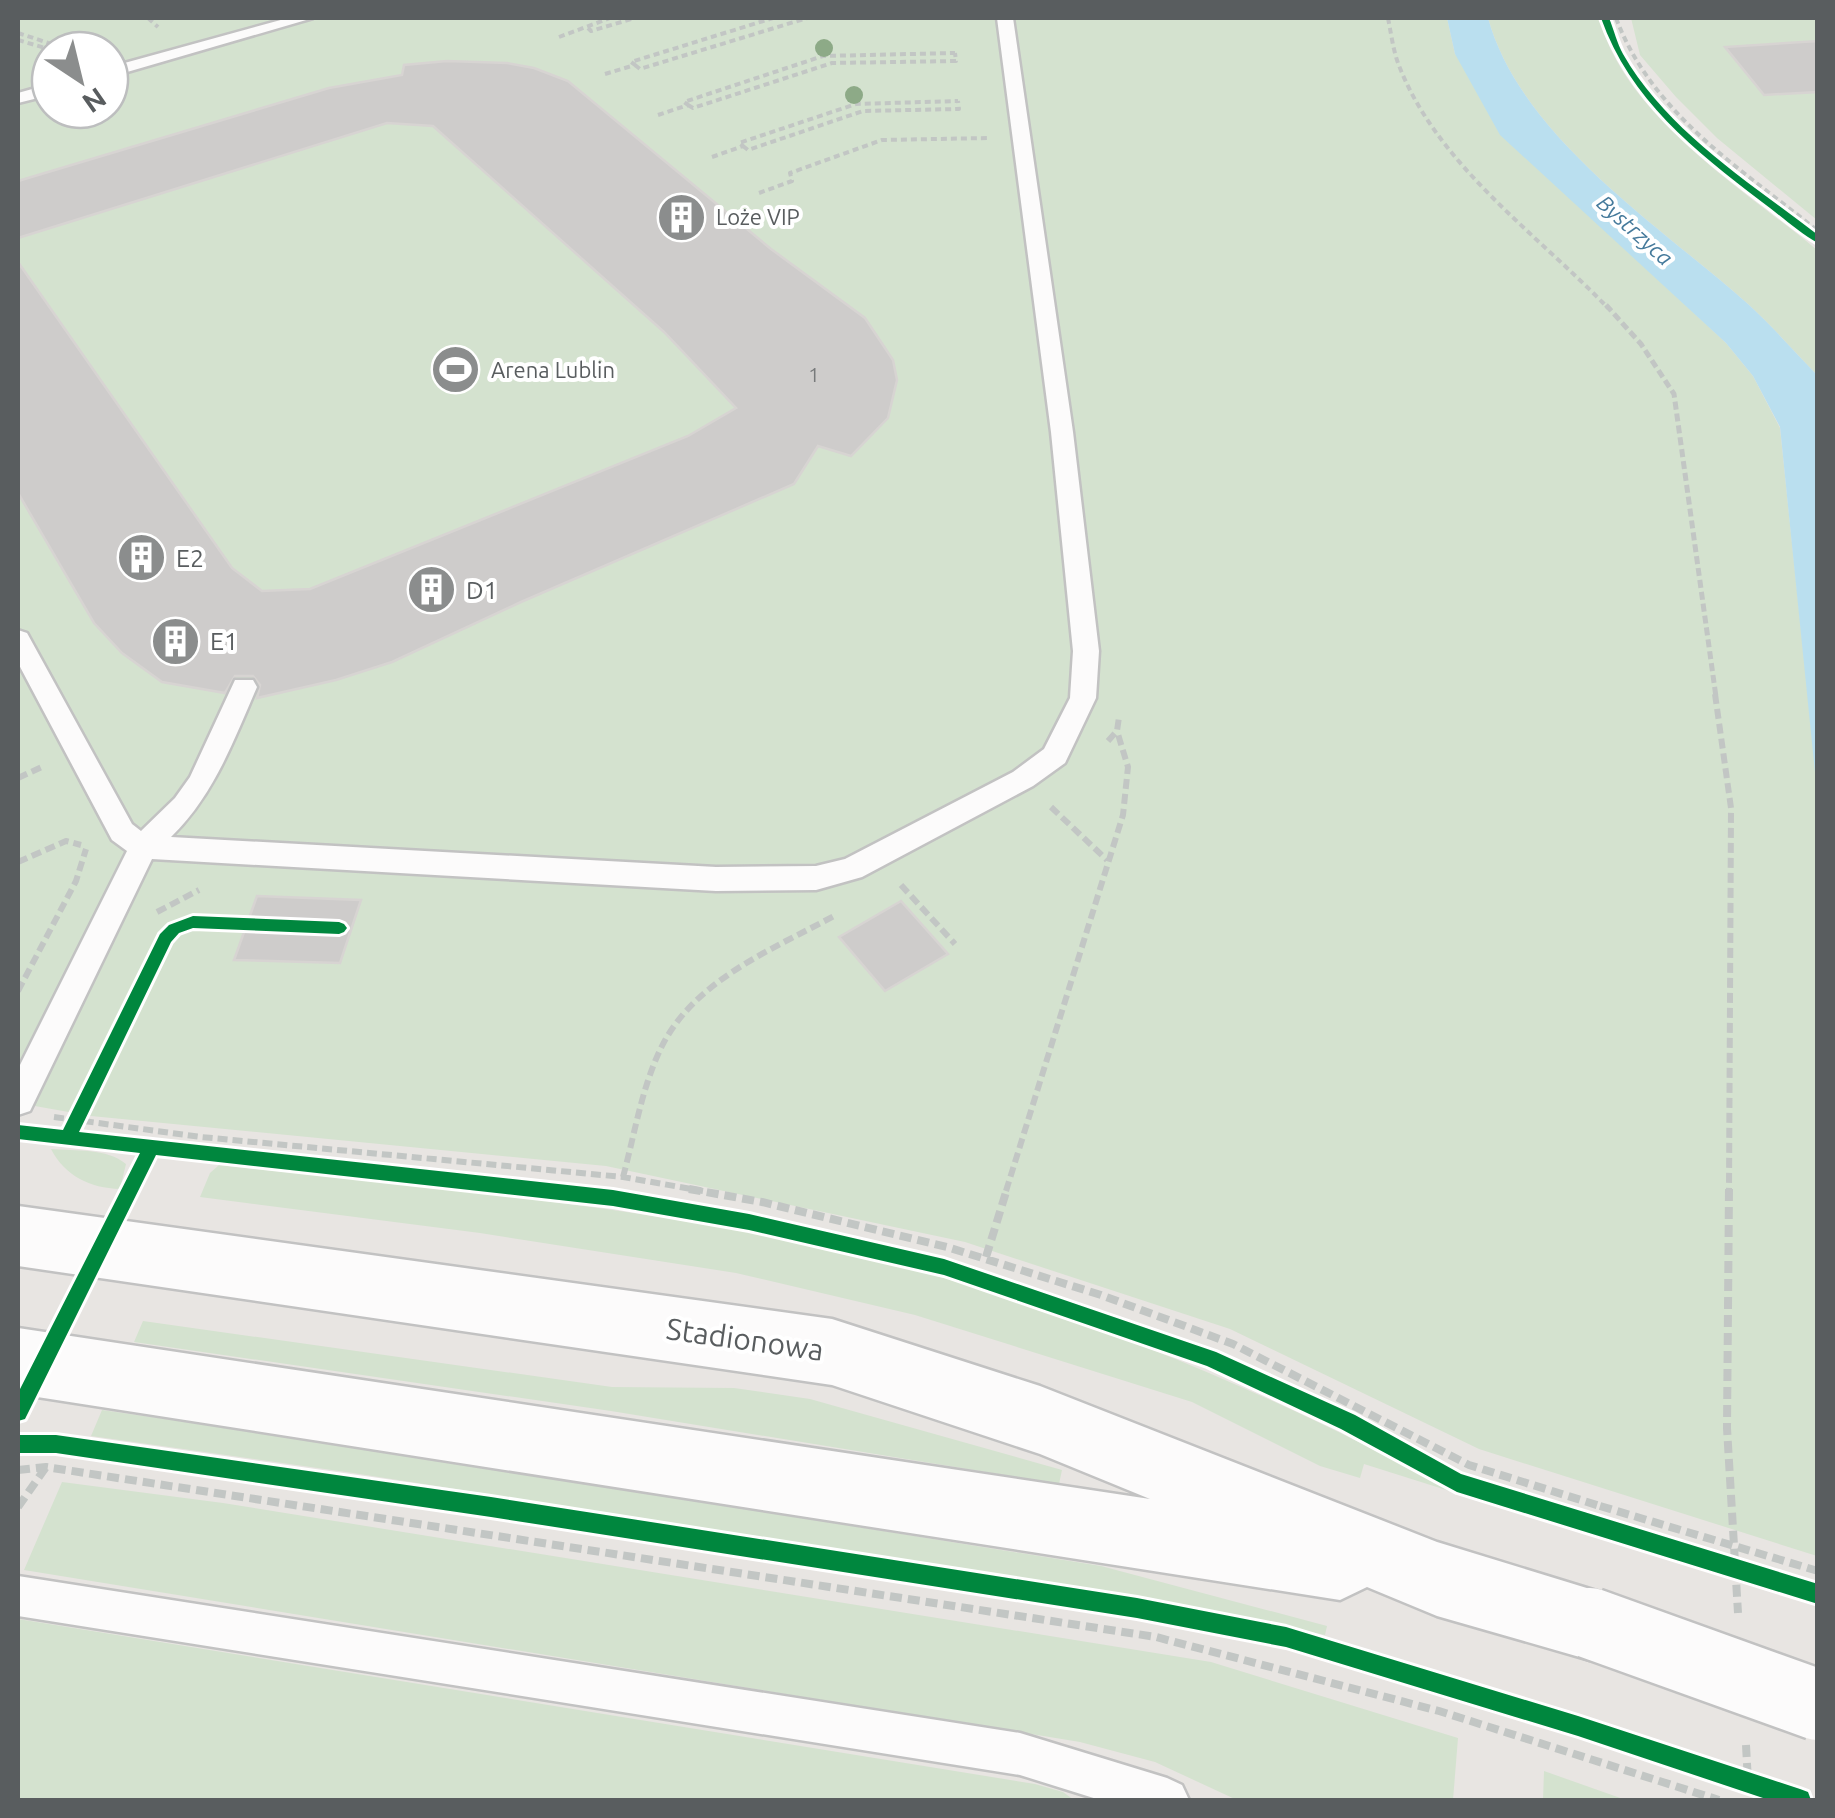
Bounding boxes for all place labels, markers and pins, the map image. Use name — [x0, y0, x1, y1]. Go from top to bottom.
building icon: Loże VIP — [655, 191, 707, 243]
place label: Loże VIP — [716, 204, 800, 229]
sports icon: Arena Lublin — [430, 344, 482, 396]
place label: Arena Lublin — [491, 357, 615, 382]
building icon: E2 — [115, 532, 167, 584]
place label: E2 — [176, 544, 204, 572]
building icon: D1 — [405, 564, 457, 616]
place label: D1 — [466, 576, 498, 604]
building icon: E1 — [149, 615, 201, 667]
place label: E1 — [210, 627, 238, 655]

